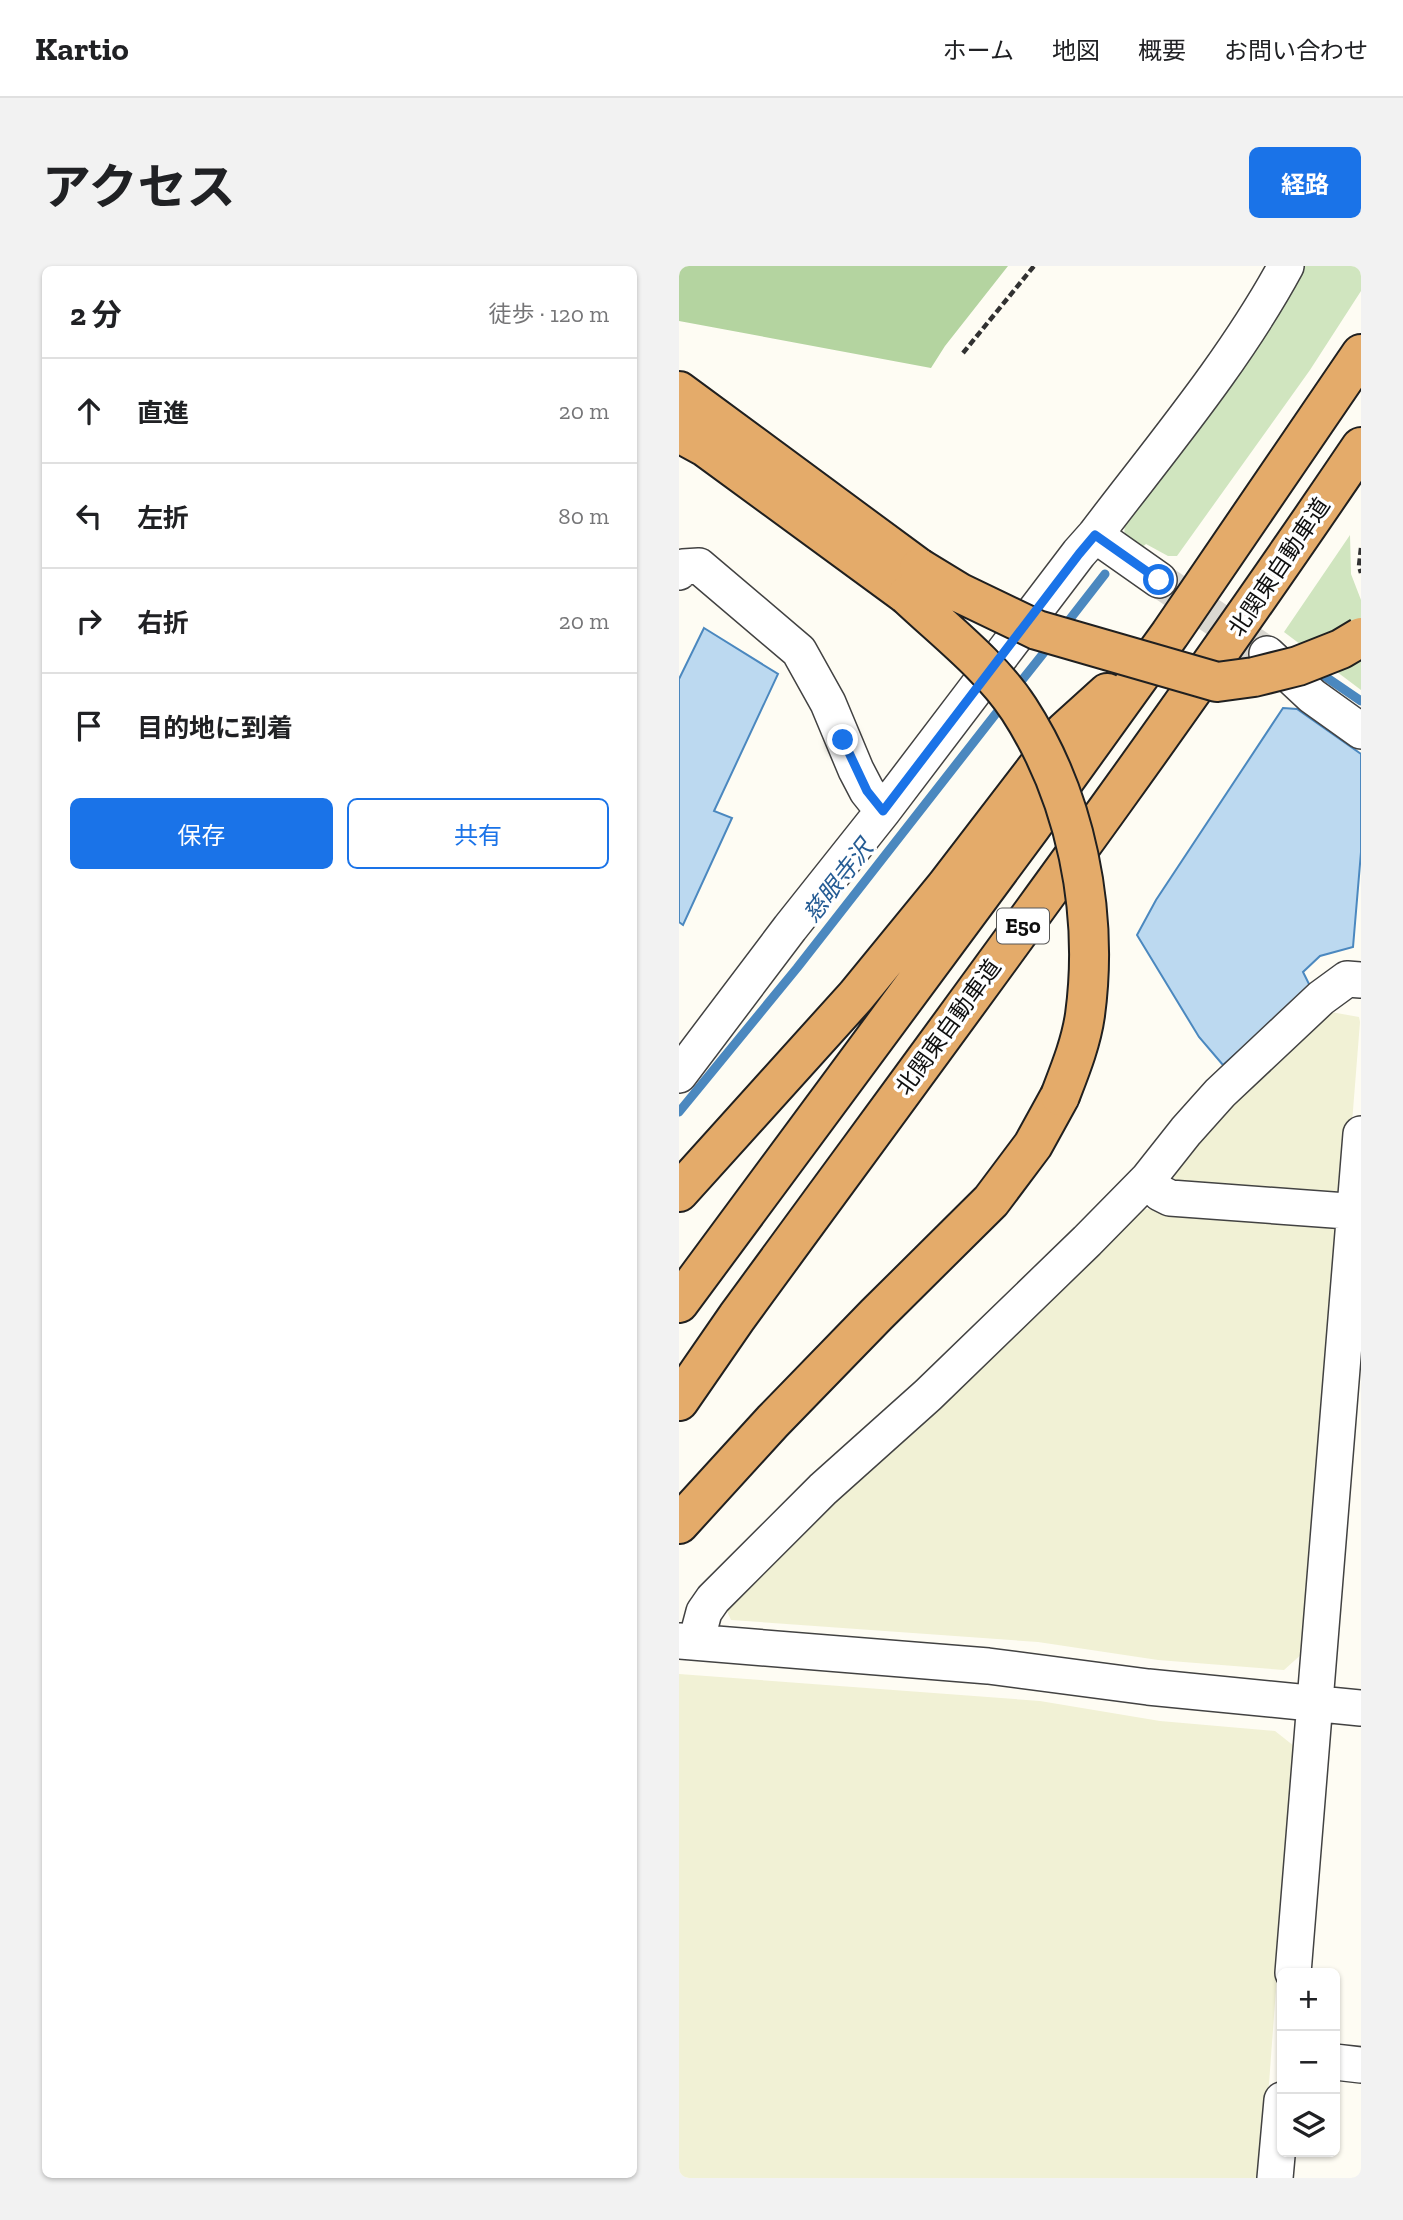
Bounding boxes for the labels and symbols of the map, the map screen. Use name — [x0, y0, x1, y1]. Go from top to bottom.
street label: 北関東自動車道 — [1222, 492, 1336, 642]
route start — [1143, 564, 1174, 595]
route end — [827, 724, 858, 755]
water label: 慈眼寺沢 — [797, 832, 880, 927]
road number: E50 — [997, 908, 1049, 944]
street label: 北関東自動車道 — [889, 954, 1007, 1100]

